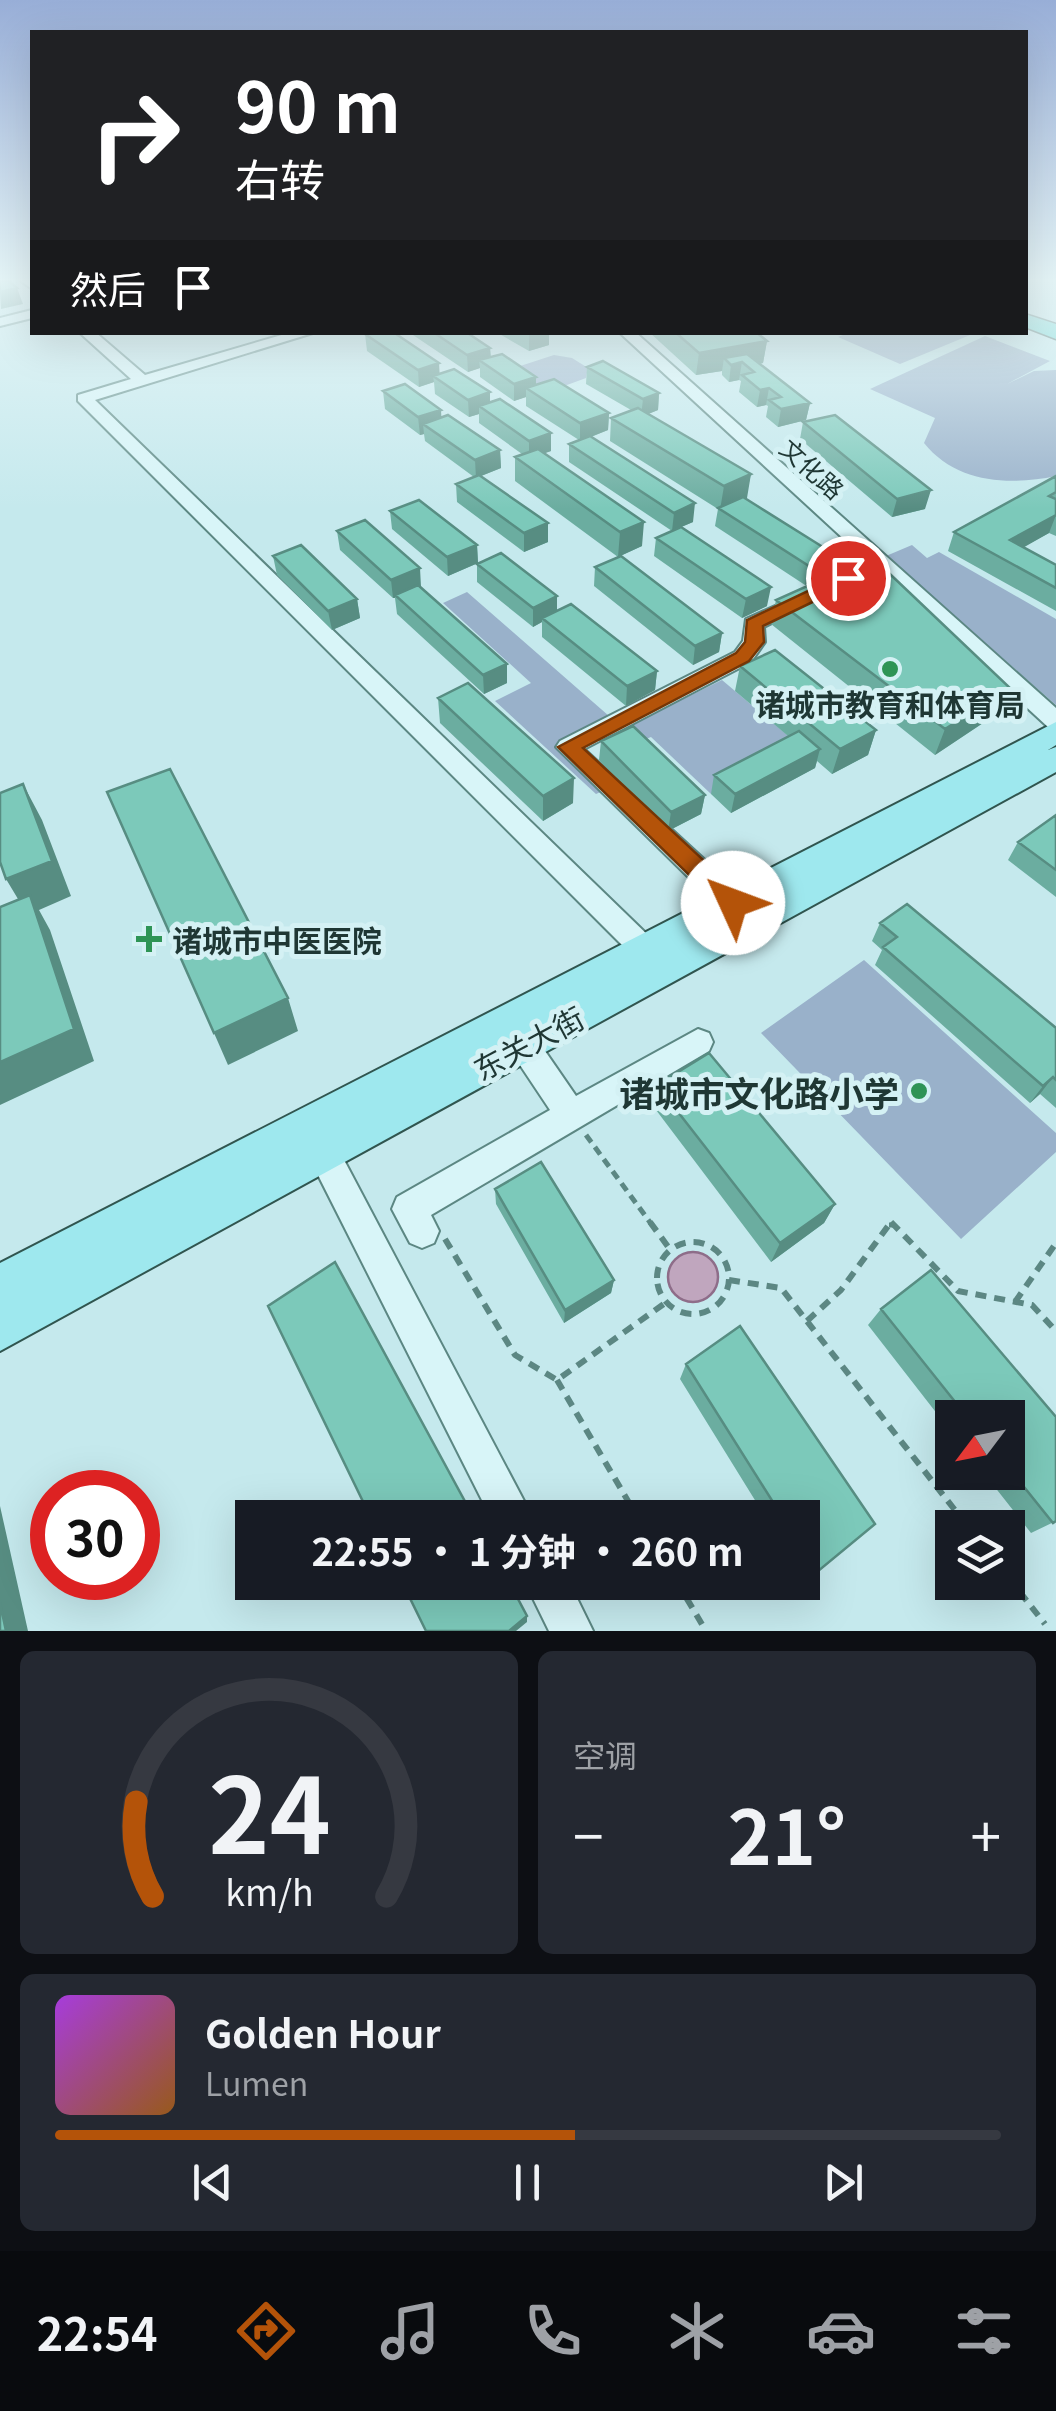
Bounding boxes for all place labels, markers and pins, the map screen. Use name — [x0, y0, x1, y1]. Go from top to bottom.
pin — [806, 536, 891, 621]
marker: 诸城市教育和体育局 — [879, 658, 901, 680]
place label: 诸城市教育和体育局 — [755, 681, 1025, 725]
place label: 诸城市中医医院 — [172, 917, 382, 961]
marker: 诸城市中医医院 — [136, 926, 162, 952]
place label: 诸城市文化路小学 — [619, 1066, 899, 1117]
marker: 诸城市文化路小学 — [908, 1080, 930, 1102]

